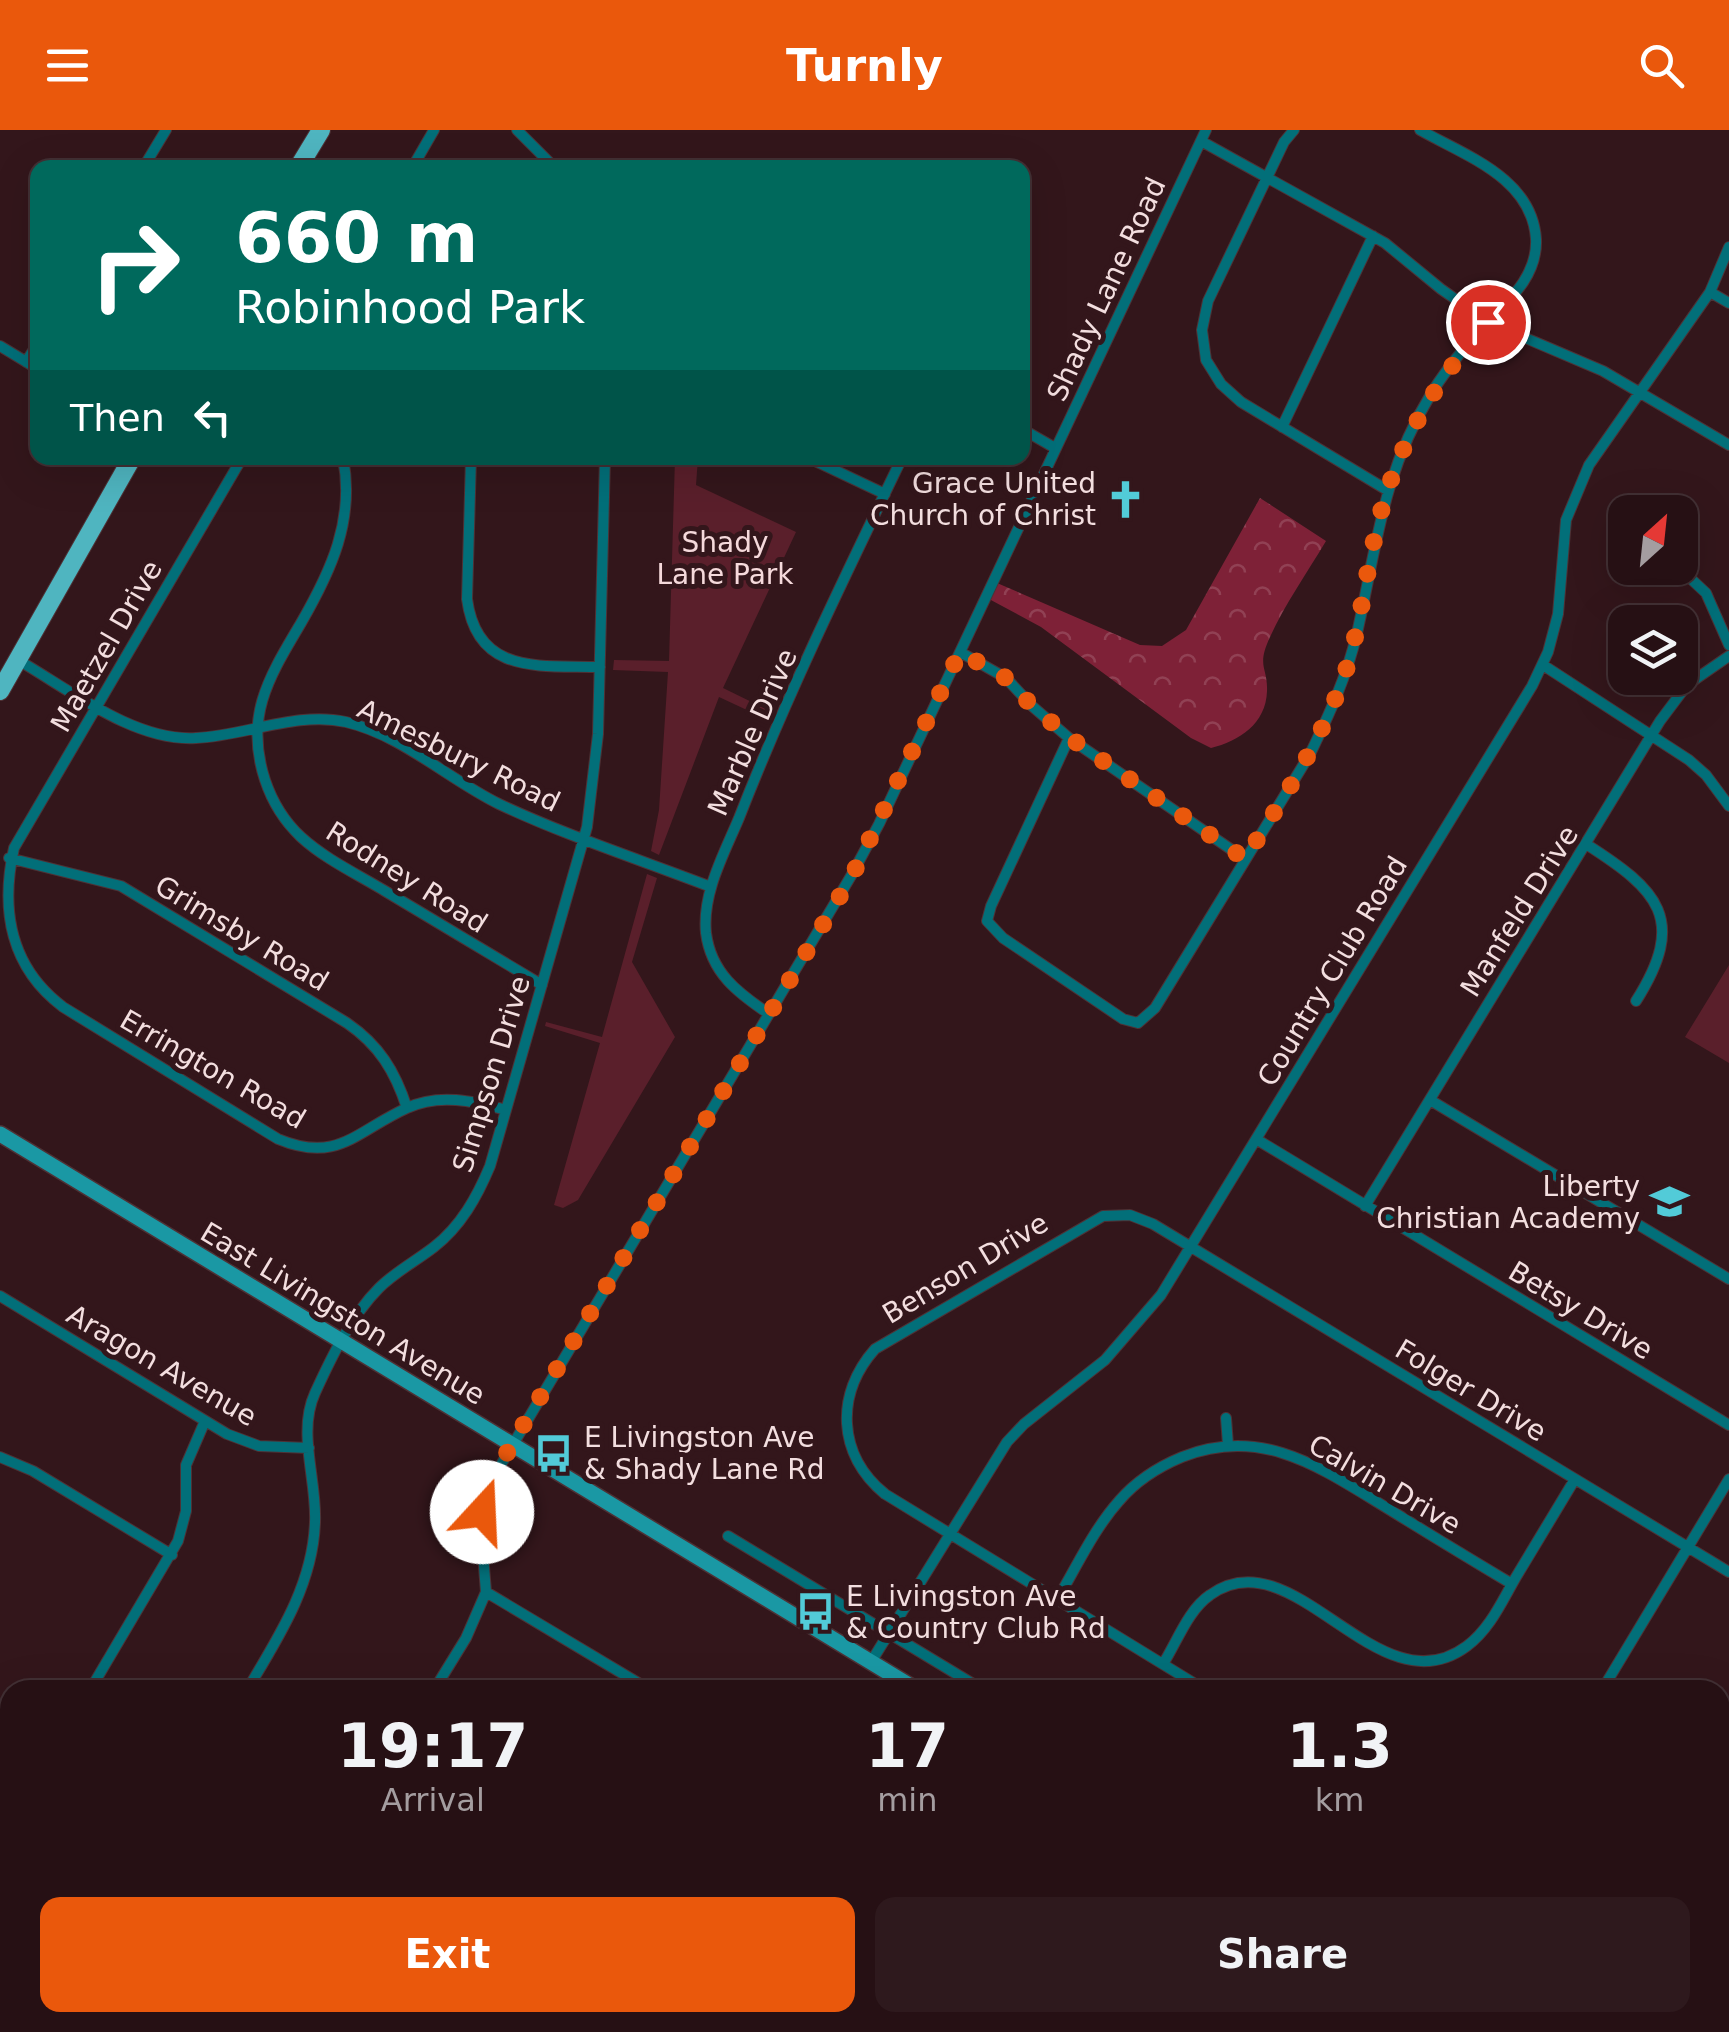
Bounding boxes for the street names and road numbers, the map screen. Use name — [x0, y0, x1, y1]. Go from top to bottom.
street label: Shady Lane Road — [1040, 172, 1173, 406]
street label: Maetzel Drive — [44, 555, 169, 738]
street label: Marble Drive — [701, 644, 804, 821]
street label: Amesbury Road — [352, 692, 565, 819]
street label: Rodney Road — [320, 815, 493, 940]
street label: Manfeld Drive — [1454, 820, 1585, 1003]
street label: Country Club Road — [1251, 850, 1414, 1092]
street label: Grimsby Road — [149, 869, 334, 998]
street label: Simpson Drive — [446, 972, 537, 1176]
street label: Errington Road — [114, 1003, 311, 1136]
street label: Benson Drive — [877, 1206, 1054, 1331]
street label: East Livingston Avenue — [195, 1215, 491, 1412]
street label: Betsy Drive — [1503, 1255, 1659, 1366]
street label: Aragon Avenue — [61, 1298, 262, 1433]
street label: Folger Drive — [1389, 1332, 1552, 1448]
street label: Calvin Drive — [1303, 1428, 1467, 1541]

